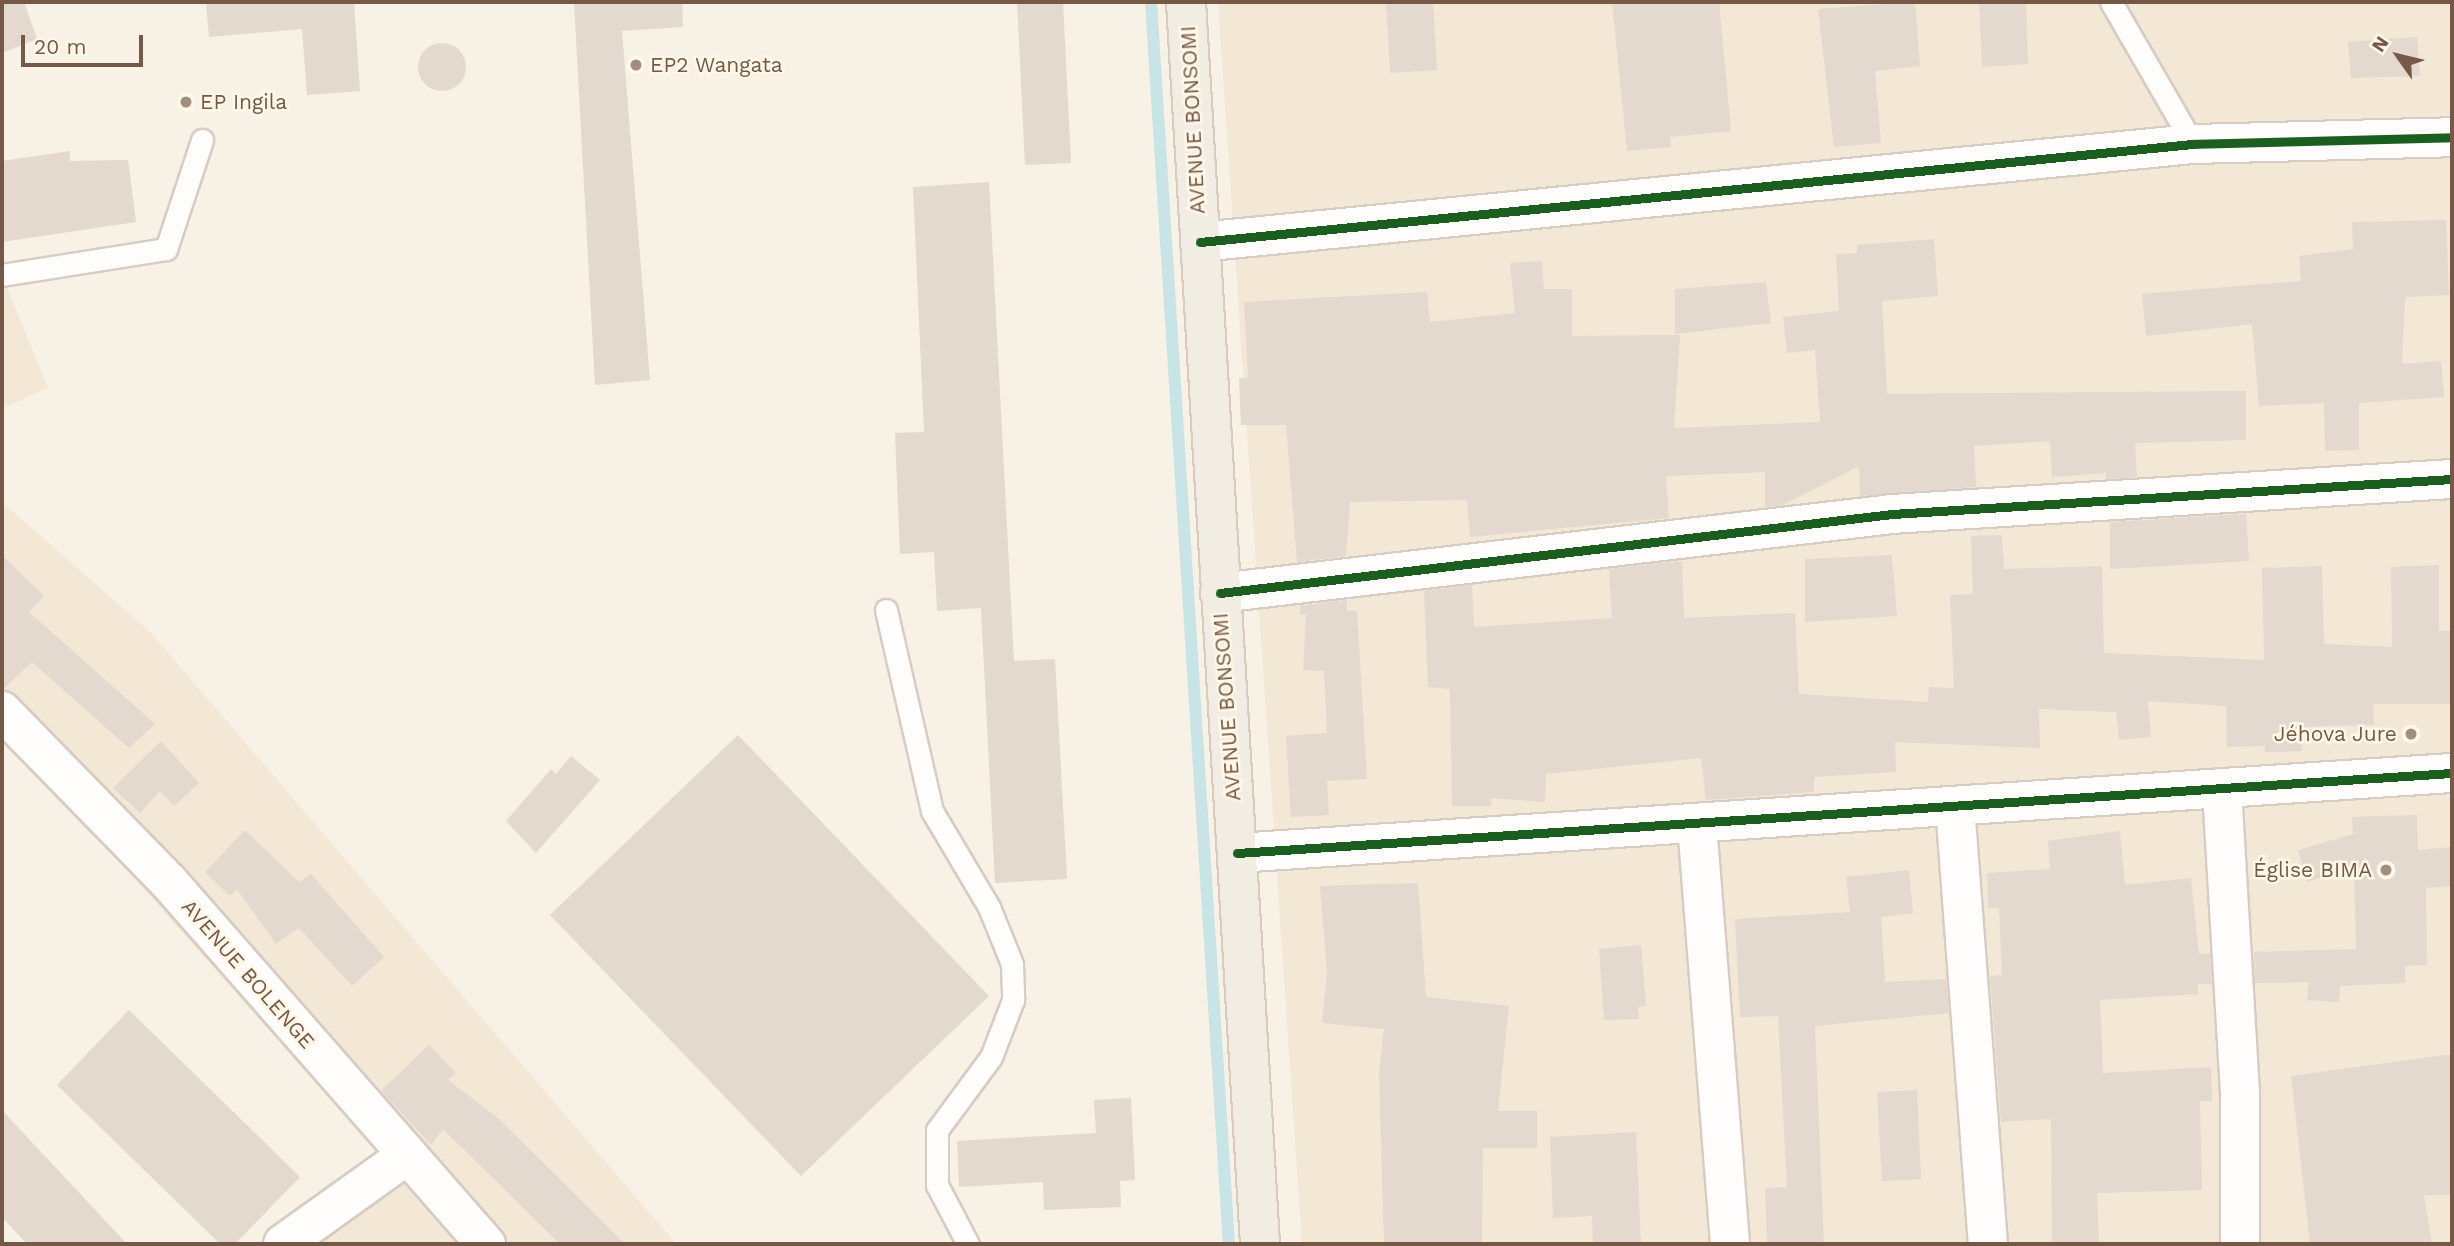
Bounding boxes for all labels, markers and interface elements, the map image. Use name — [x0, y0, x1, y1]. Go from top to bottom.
scale bar — [24, 21, 147, 65]
north arrow — [2363, 21, 2433, 91]
street label: AVENUE BONSOMI — [1175, 25, 1211, 215]
text: N — [2367, 32, 2394, 56]
text: 20 m — [34, 34, 86, 59]
place label: EP2 Wangata — [650, 52, 783, 78]
marker: EP2 Wangata — [628, 57, 644, 73]
place label: EP Ingila — [200, 89, 288, 115]
marker: EP Ingila — [178, 94, 194, 110]
street label: AVENUE BONSOMI — [1208, 612, 1246, 802]
place label: Jéhova Jure — [2273, 721, 2397, 747]
marker: Jéhova Jure — [2403, 726, 2419, 742]
place label: Église BIMA — [2253, 857, 2372, 883]
marker: Église BIMA — [2378, 862, 2394, 878]
street label: AVENUE BOLENGE — [176, 894, 320, 1054]

